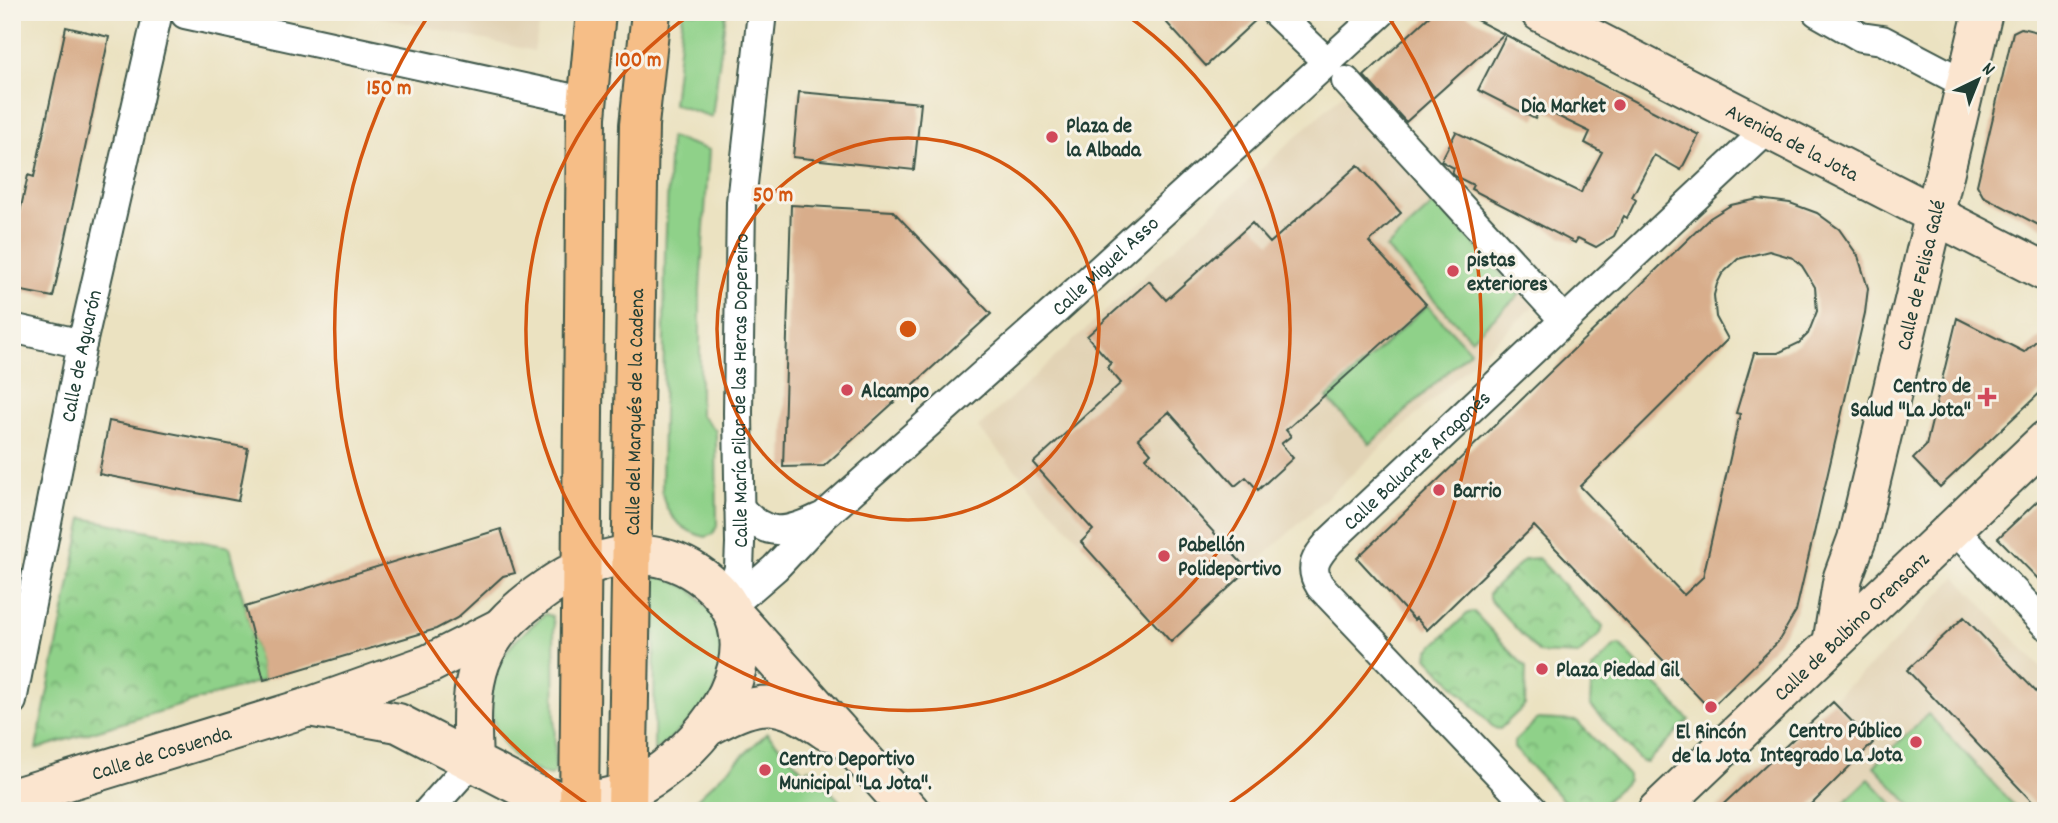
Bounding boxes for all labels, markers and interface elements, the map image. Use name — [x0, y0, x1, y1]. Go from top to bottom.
north arrow — [1942, 46, 2012, 116]
text: 100 m — [615, 47, 661, 77]
text: N — [1975, 57, 2000, 83]
text: 150 m — [366, 75, 412, 105]
place label: Dia Market — [1521, 93, 1606, 123]
marker: Dia Market — [1612, 97, 1628, 113]
street label: Avenida de la Jota — [1720, 98, 1864, 192]
place label: Plaza de la Albada — [1066, 113, 1142, 167]
marker: Plaza de la Albada — [1044, 129, 1060, 145]
text: 50 m — [753, 182, 793, 212]
street label: Calle de Felisa Galé — [1891, 197, 1956, 354]
street label: Calle Miguel Asso — [1046, 210, 1167, 325]
street label: Calle María Pilar de las Heras Dopereiro — [726, 233, 759, 548]
place label: pistas exteriores — [1467, 247, 1548, 301]
marker: pistas exteriores — [1445, 263, 1461, 279]
street label: Calle de Aguarón — [55, 287, 112, 425]
street label: Calle del Marqués de la Cadena — [620, 287, 654, 536]
centre of rings — [896, 317, 920, 341]
place label: Centro de Salud "La Jota" — [1850, 373, 1971, 427]
place label: Alcampo — [861, 378, 929, 408]
marker: Alcampo — [839, 382, 855, 398]
street label: Calle Baluarte Aragonés — [1338, 385, 1499, 539]
marker: Centro de Salud "La Jota" — [1977, 387, 1997, 407]
place label: Barrio — [1453, 478, 1502, 508]
marker: Barrio — [1431, 482, 1447, 498]
place label: Pabellón Polideportivo — [1178, 532, 1281, 586]
street label: Calle de Balbino Orensanz — [1768, 547, 1938, 710]
marker: Pabellón Polideportivo — [1156, 548, 1172, 564]
place label: Plaza Piedad Gil — [1556, 657, 1680, 687]
marker: Plaza Piedad Gil — [1534, 661, 1550, 677]
marker: El Rincón de la Jota — [1703, 699, 1719, 715]
place label: Centro Público Integrado La Jota — [1760, 718, 1903, 772]
street label: Calle de Cosuenda — [89, 719, 237, 791]
place label: El Rincón de la Jota — [1672, 719, 1751, 773]
marker: Centro Público Integrado La Jota — [1908, 734, 1924, 750]
place label: Centro Deportivo Municipal "La Jota". — [779, 746, 932, 800]
marker: Centro Deportivo Municipal "La Jota". — [757, 762, 773, 778]

